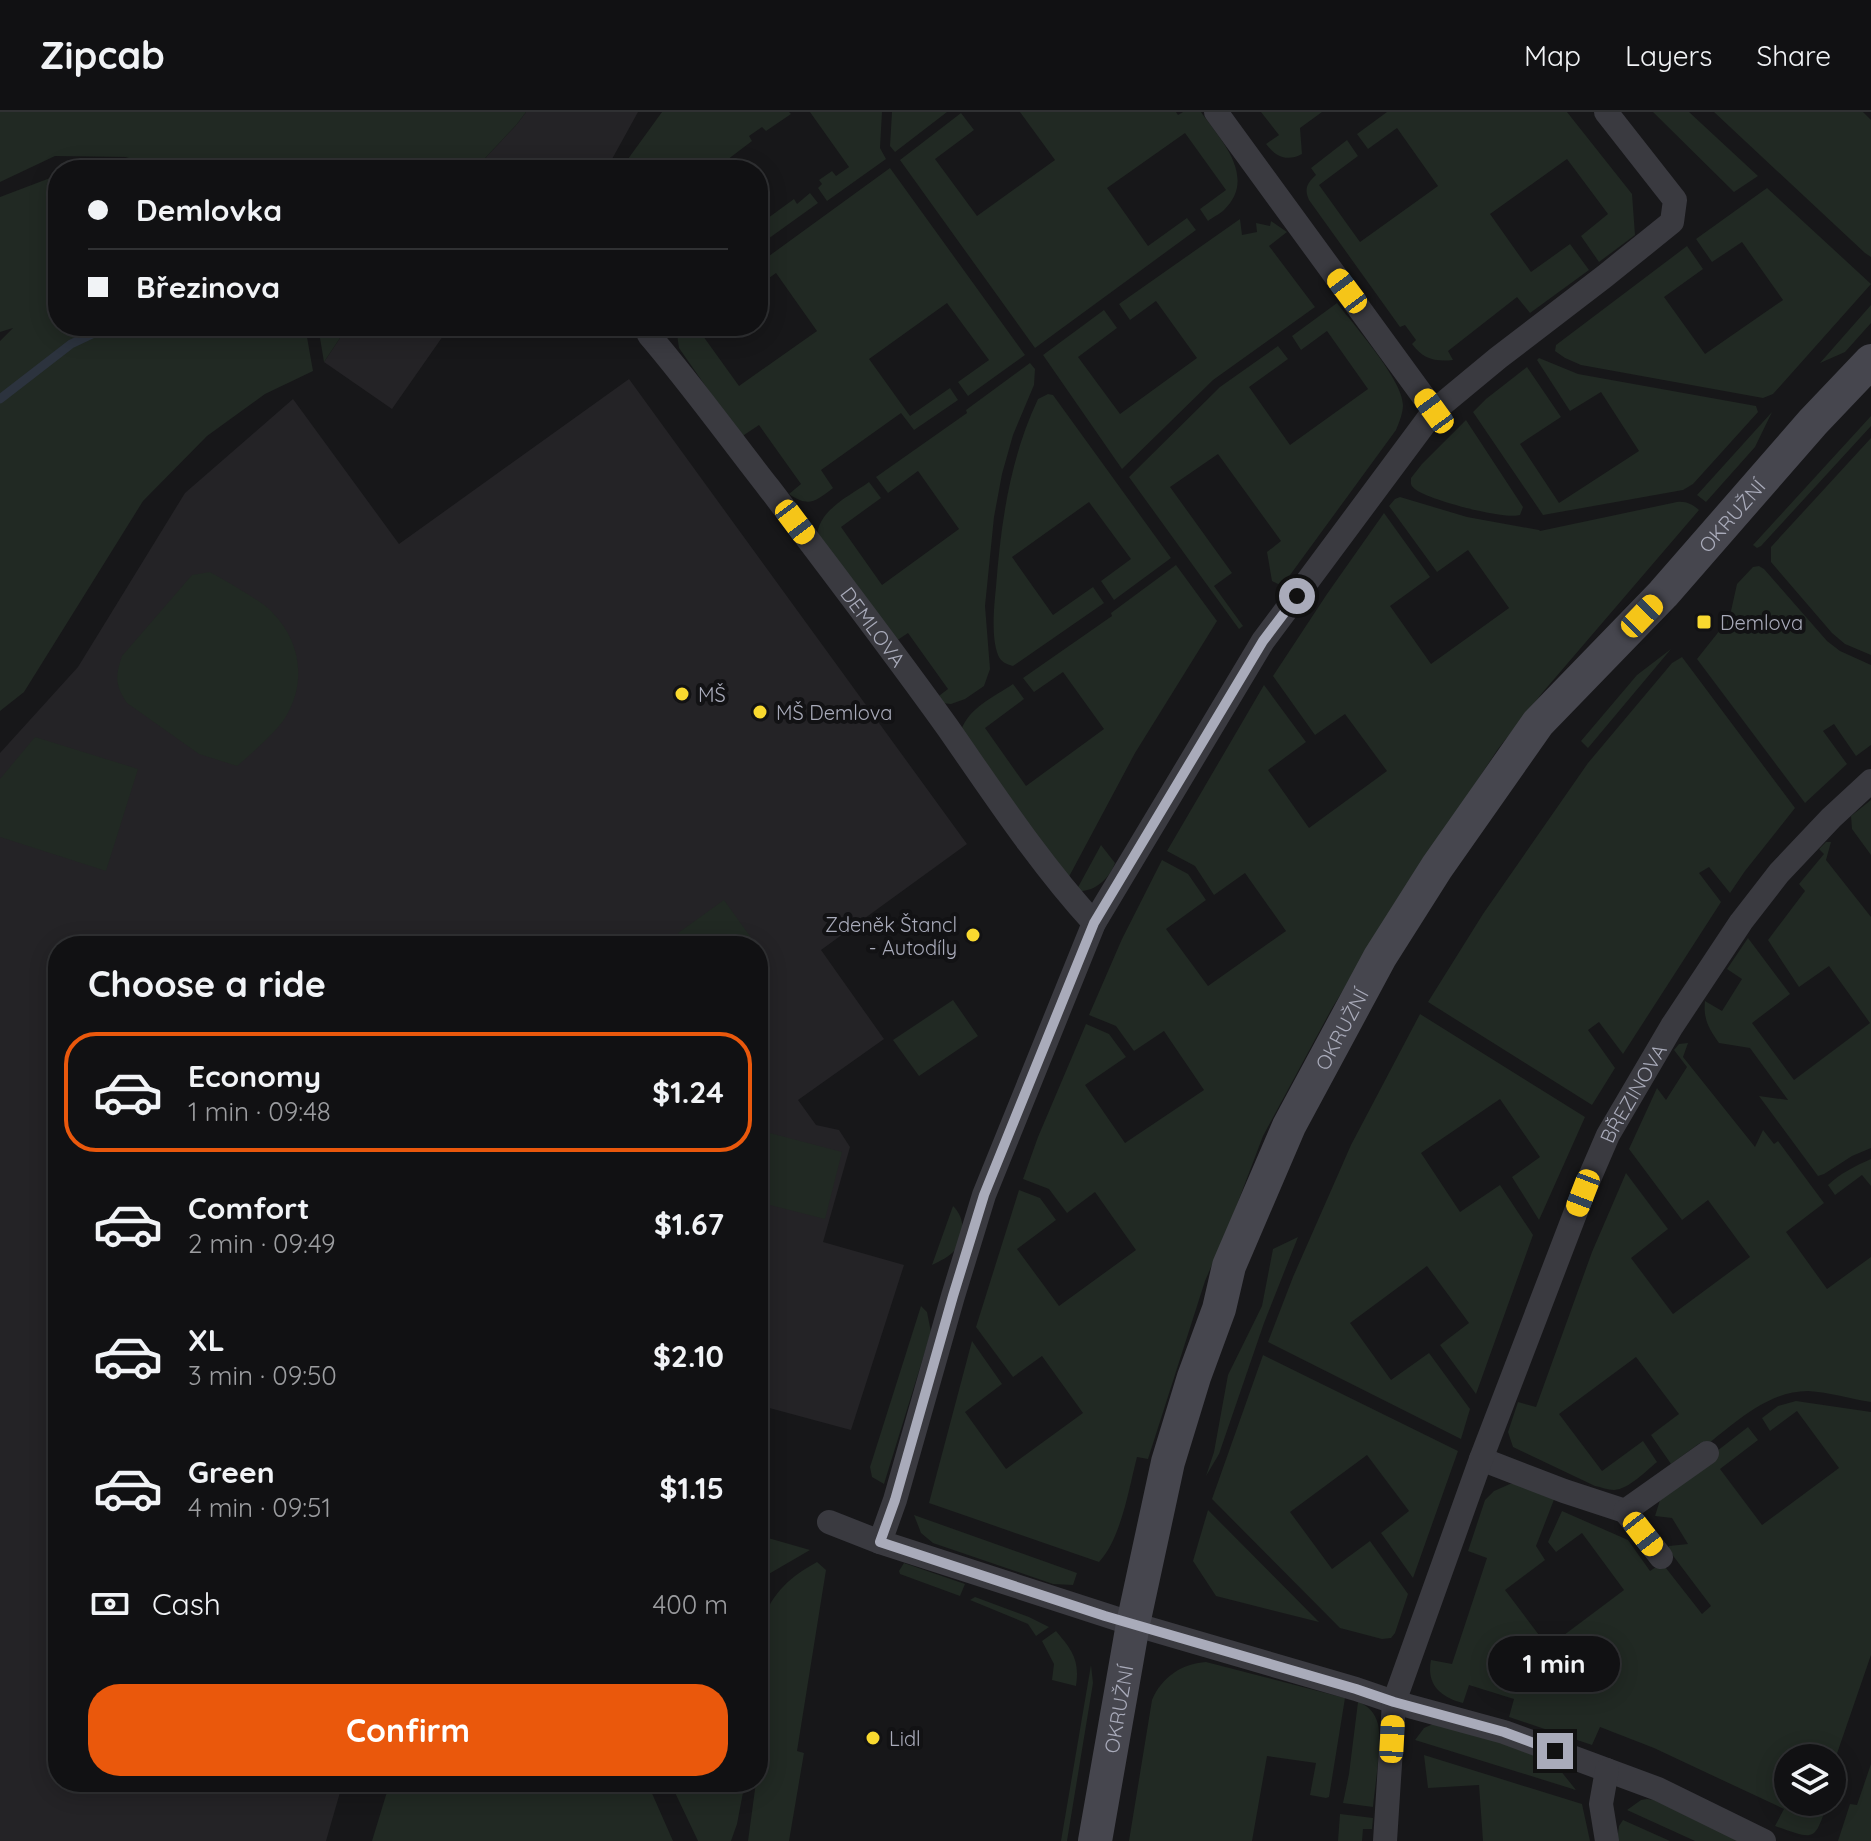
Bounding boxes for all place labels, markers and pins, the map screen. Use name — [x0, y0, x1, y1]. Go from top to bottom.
place label: Demlova — [1720, 610, 1803, 635]
marker: Demlova — [1695, 613, 1713, 631]
place label: MŠ — [698, 682, 726, 707]
marker: MŠ — [673, 685, 691, 703]
place label: MŠ Demlova — [776, 700, 892, 725]
marker: MŠ Demlova — [751, 703, 769, 721]
place label: Zdeněk Štancl - Autodíly — [825, 912, 957, 960]
marker: Zdeněk Štancl - Autodíly — [964, 926, 982, 944]
place label: Lidl — [889, 1726, 921, 1751]
marker: Lidl — [864, 1729, 882, 1747]

